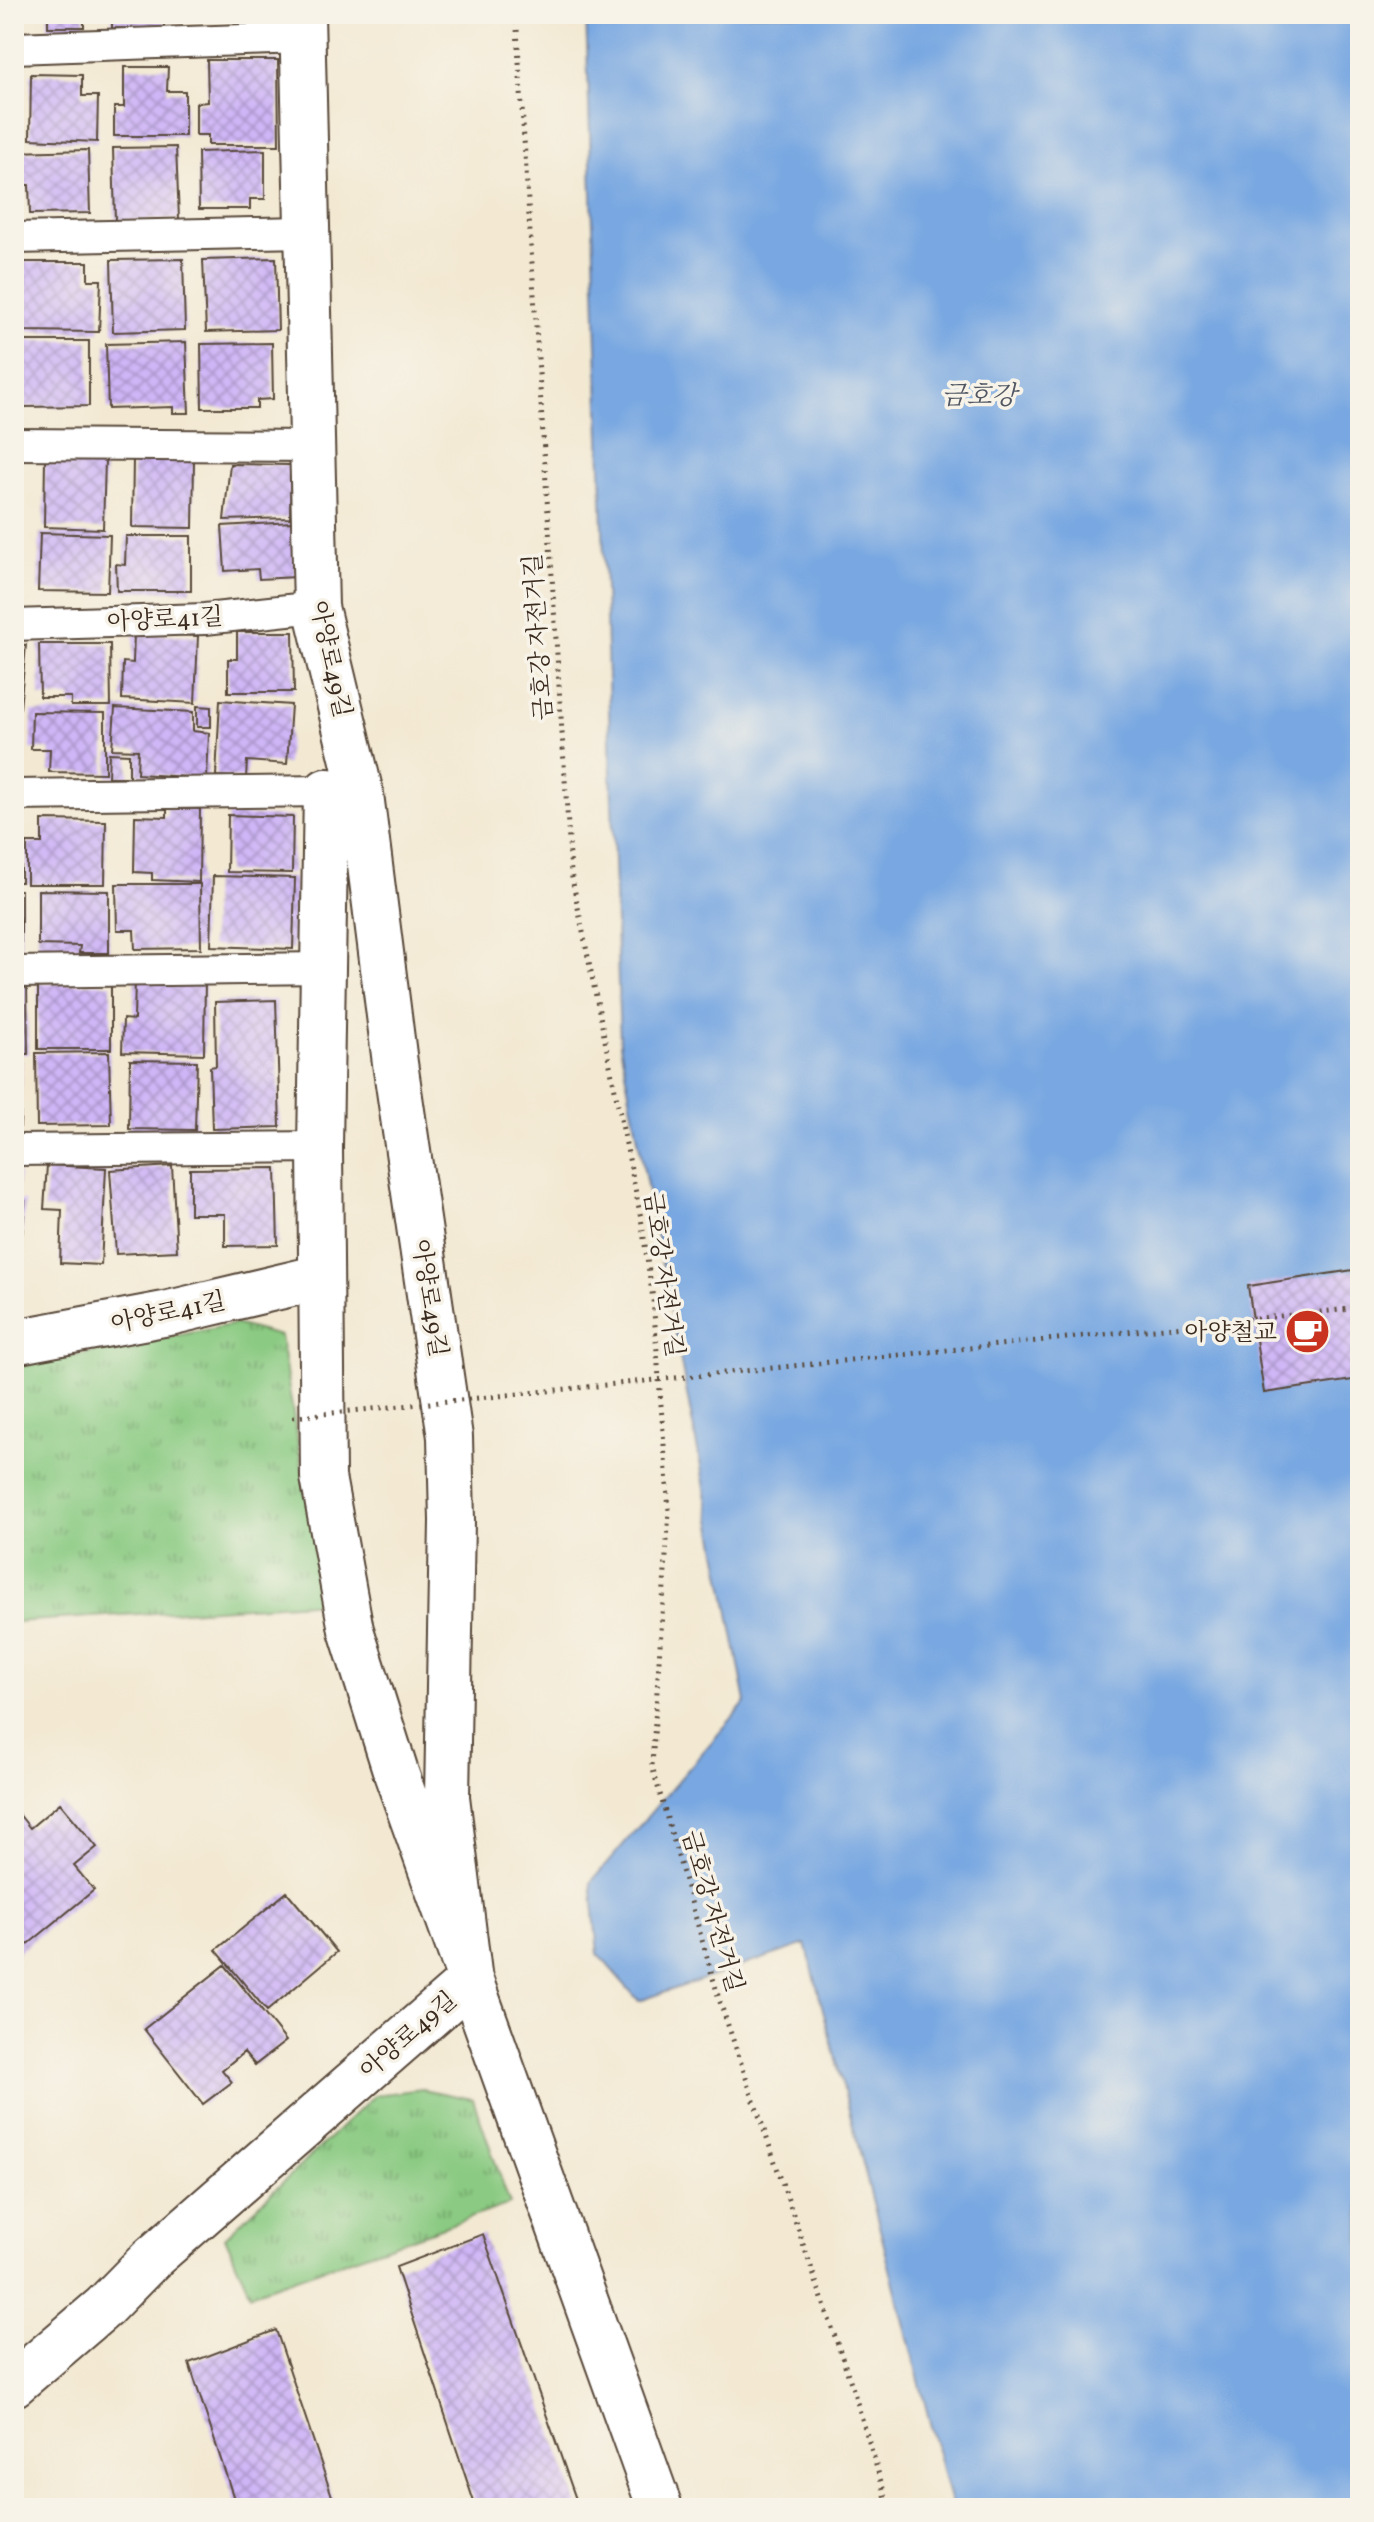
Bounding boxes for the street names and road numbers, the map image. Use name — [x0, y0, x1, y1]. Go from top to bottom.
street label: 금호강 자전거길 — [517, 552, 563, 721]
street label: 아양로49길 — [300, 598, 358, 721]
street label: 아양로41길 — [106, 601, 224, 641]
street label: 금호강 자전거길 — [634, 1189, 690, 1359]
street label: 아양로49길 — [402, 1237, 454, 1360]
street label: 아양로41길 — [108, 1285, 229, 1343]
street label: 금호강 자전거길 — [672, 1827, 750, 1997]
street label: 아양로49길 — [353, 1985, 465, 2088]

